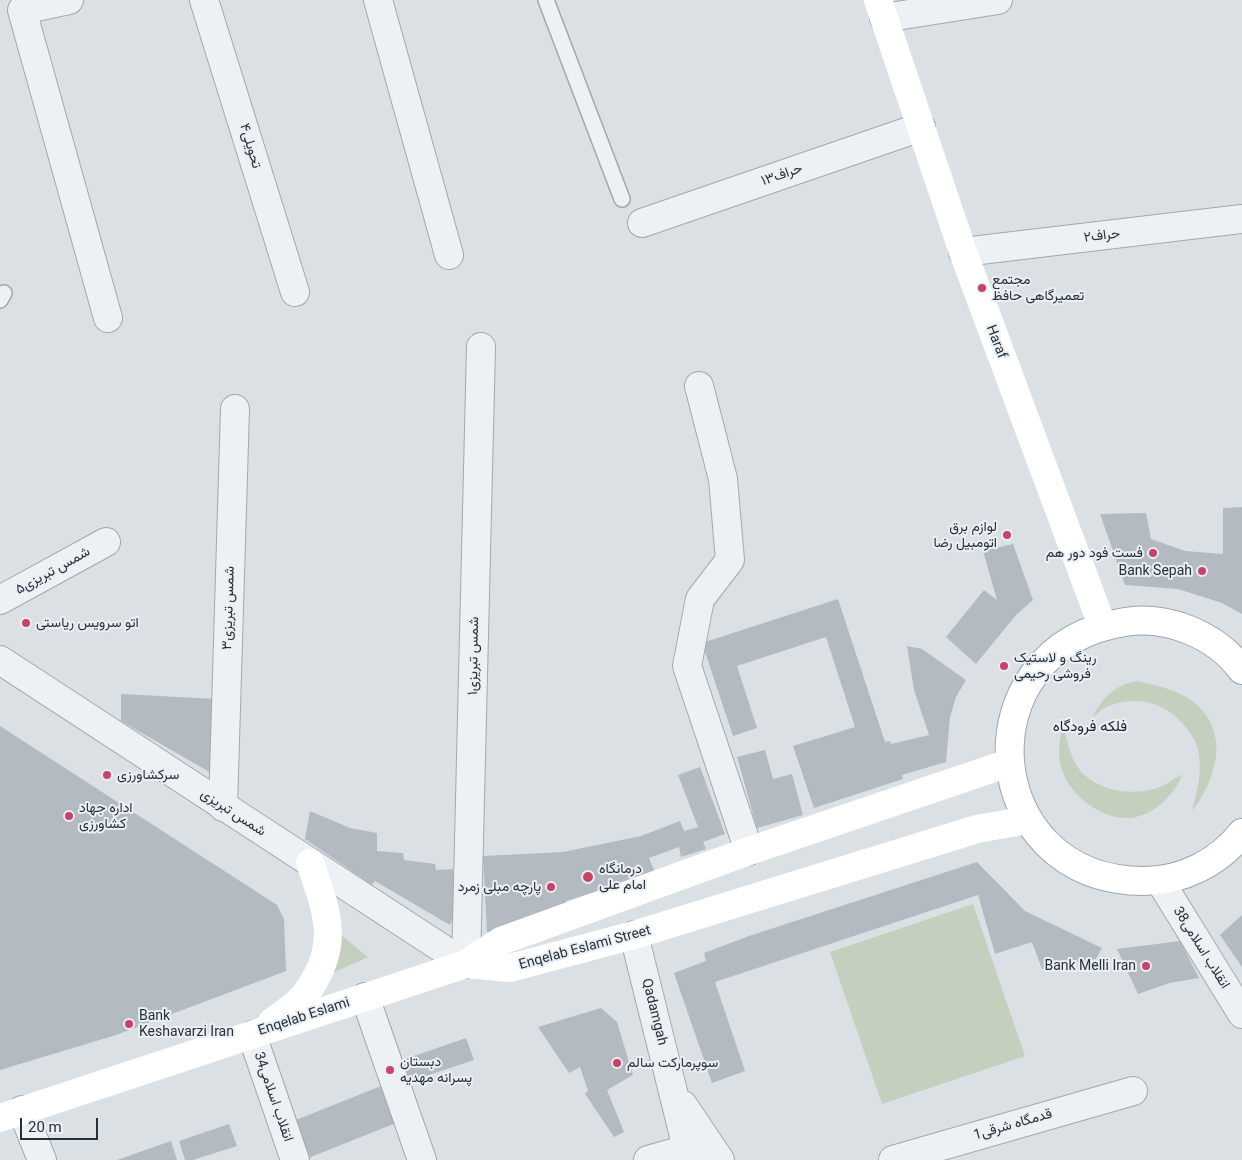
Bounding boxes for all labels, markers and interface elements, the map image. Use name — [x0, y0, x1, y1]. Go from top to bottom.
street label: تحویلی۴ — [235, 122, 265, 170]
street label: حراف۱۳ — [759, 160, 805, 190]
street label: حراف۲ — [1083, 225, 1121, 247]
place label: مجتمع تعمیرگاهی حافظ — [992, 272, 1084, 304]
marker: مجتمع تعمیرگاهی حافظ — [976, 282, 988, 294]
street label: Haraf — [982, 323, 1010, 361]
place label: لوازم برق اتومبیل رضا — [933, 519, 997, 552]
marker: لوازم برق اتومبیل رضا — [1001, 529, 1013, 541]
street label: ۵شمس تبریزی — [13, 544, 93, 598]
place label: فست فود دور هم — [1046, 545, 1143, 561]
marker: فست فود دور هم — [1147, 547, 1159, 559]
place label: Bank Sepah — [1118, 563, 1192, 579]
marker: Bank Sepah — [1196, 565, 1208, 577]
street label: شمس تبریزی۳ — [219, 566, 239, 650]
place label: اتو سرویس ریاستی — [36, 615, 139, 631]
marker: اتو سرویس ریاستی — [20, 617, 32, 629]
street label: شمس تبریزی۱ — [465, 617, 483, 695]
place label: رینگ و لاستیک فروشی رحیمی — [1014, 650, 1097, 682]
marker: رینگ و لاستیک فروشی رحیمی — [998, 660, 1010, 672]
district label: فلکه فرودگاه — [1053, 718, 1127, 736]
place label: سرکشاورزی — [117, 767, 179, 783]
marker: سرکشاورزی — [101, 769, 113, 781]
street label: شمس تبریزی — [197, 786, 269, 840]
place label: اداره جهاد کشاورزی — [79, 800, 133, 832]
marker: اداره جهاد کشاورزی — [63, 810, 75, 822]
place label: درمانگاه امام علی — [599, 861, 646, 894]
marker: درمانگاه امام علی — [581, 870, 595, 884]
place label: پارچه مبلی زمرد — [458, 879, 541, 895]
marker: پارچه مبلی زمرد — [545, 881, 557, 893]
street label: 38انقلاب اسلامی — [1169, 904, 1233, 992]
street label: Enqelab Eslami Street — [517, 922, 653, 974]
place label: Bank Melli Iran — [1044, 958, 1136, 974]
marker: Bank Melli Iran — [1140, 960, 1152, 972]
street label: Qadamgah — [638, 977, 670, 1047]
street label: Enqelab Eslami — [256, 994, 352, 1040]
place label: Bank Keshavarzi Iran — [139, 1008, 234, 1040]
marker: Bank Keshavarzi Iran — [123, 1018, 135, 1030]
street label: 34انقلاب اسلامی — [250, 1050, 296, 1144]
place label: دبستان پسرانه مهدیه — [400, 1054, 472, 1086]
place label: سوپرمارکت سالم — [627, 1055, 718, 1071]
marker: سوپرمارکت سالم — [611, 1057, 623, 1069]
marker: دبستان پسرانه مهدیه — [384, 1064, 396, 1076]
street label: 1قدمگاه شرقی — [972, 1106, 1054, 1144]
scale bar — [22, 1108, 100, 1140]
text: 20 m — [28, 1118, 62, 1136]

